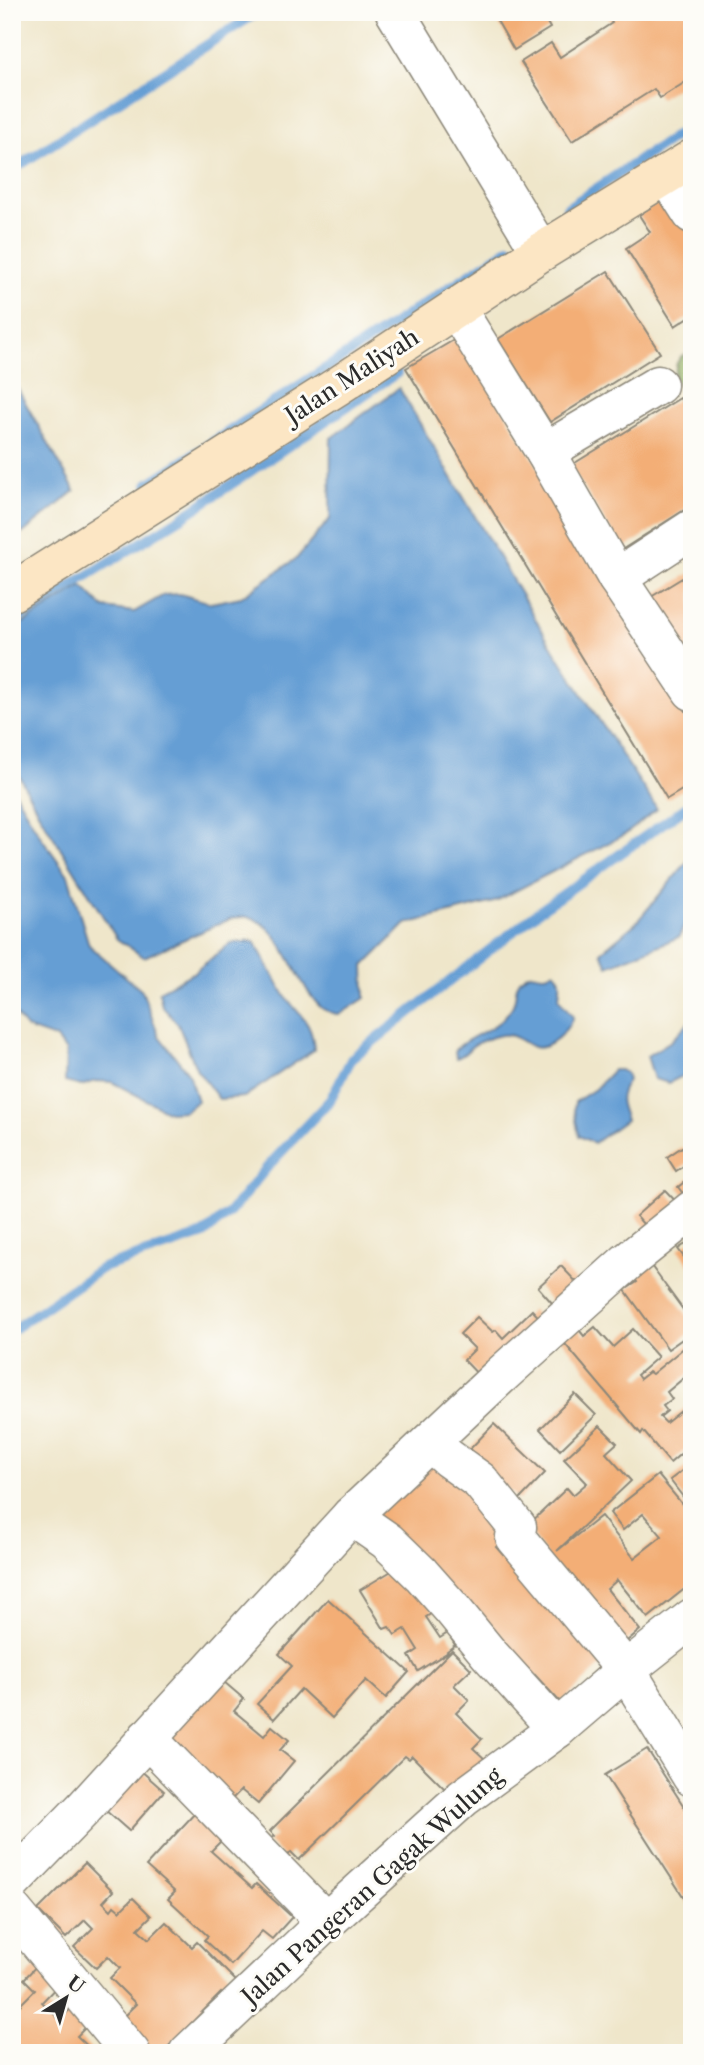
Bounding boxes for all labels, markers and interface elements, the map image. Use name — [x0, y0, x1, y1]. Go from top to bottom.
street label: Jalan Maliyah — [276, 322, 424, 432]
street label: Jalan Pangeran Gagak Wulung — [233, 1761, 509, 2013]
north arrow — [32, 1964, 102, 2034]
text: U — [63, 1971, 89, 1999]

